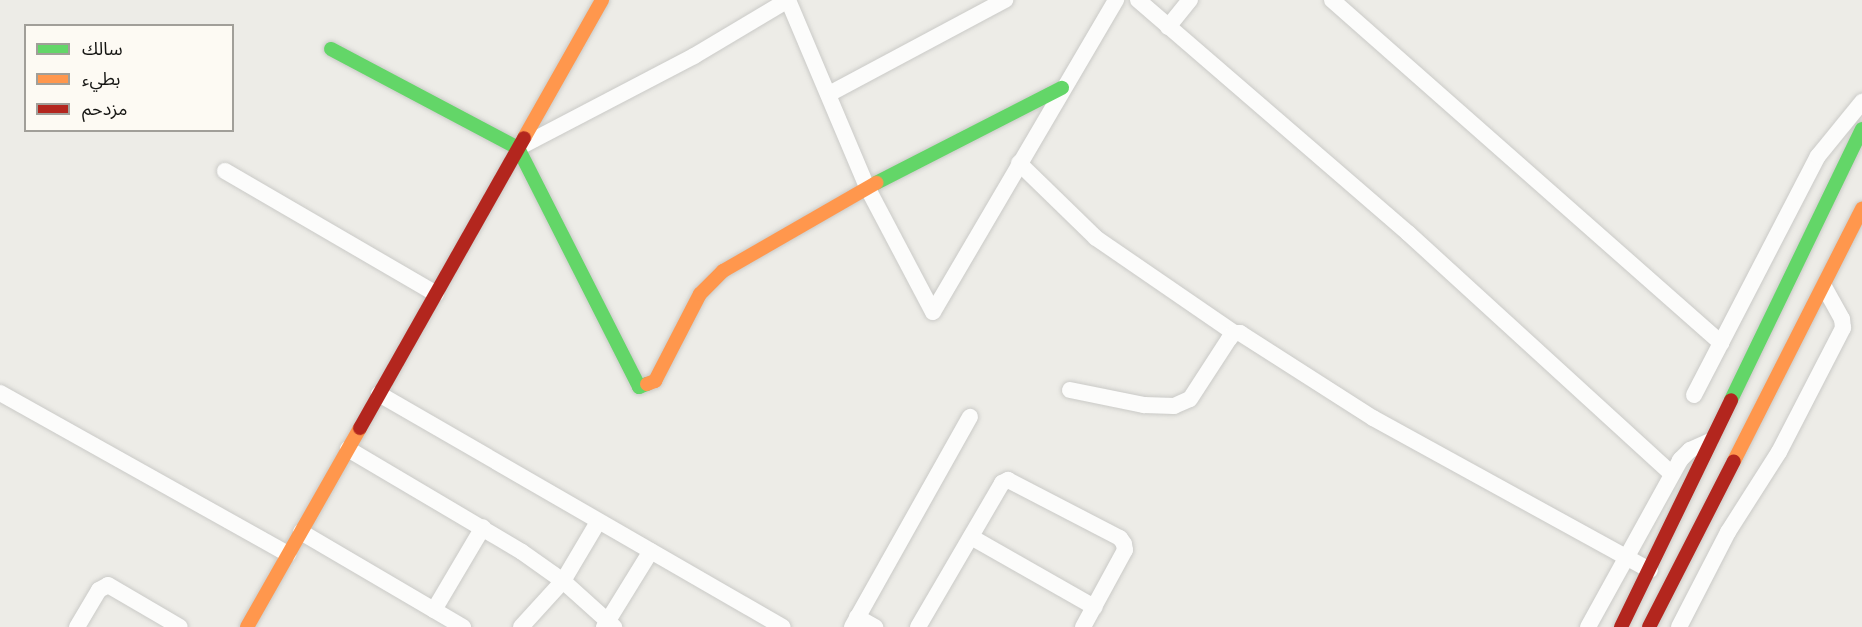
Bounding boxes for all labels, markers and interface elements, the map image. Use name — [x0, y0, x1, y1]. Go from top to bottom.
legend — [24, 24, 234, 132]
text: سالك — [82, 36, 123, 60]
text: بطيء — [82, 66, 120, 90]
text: مزدحم — [82, 96, 127, 120]

